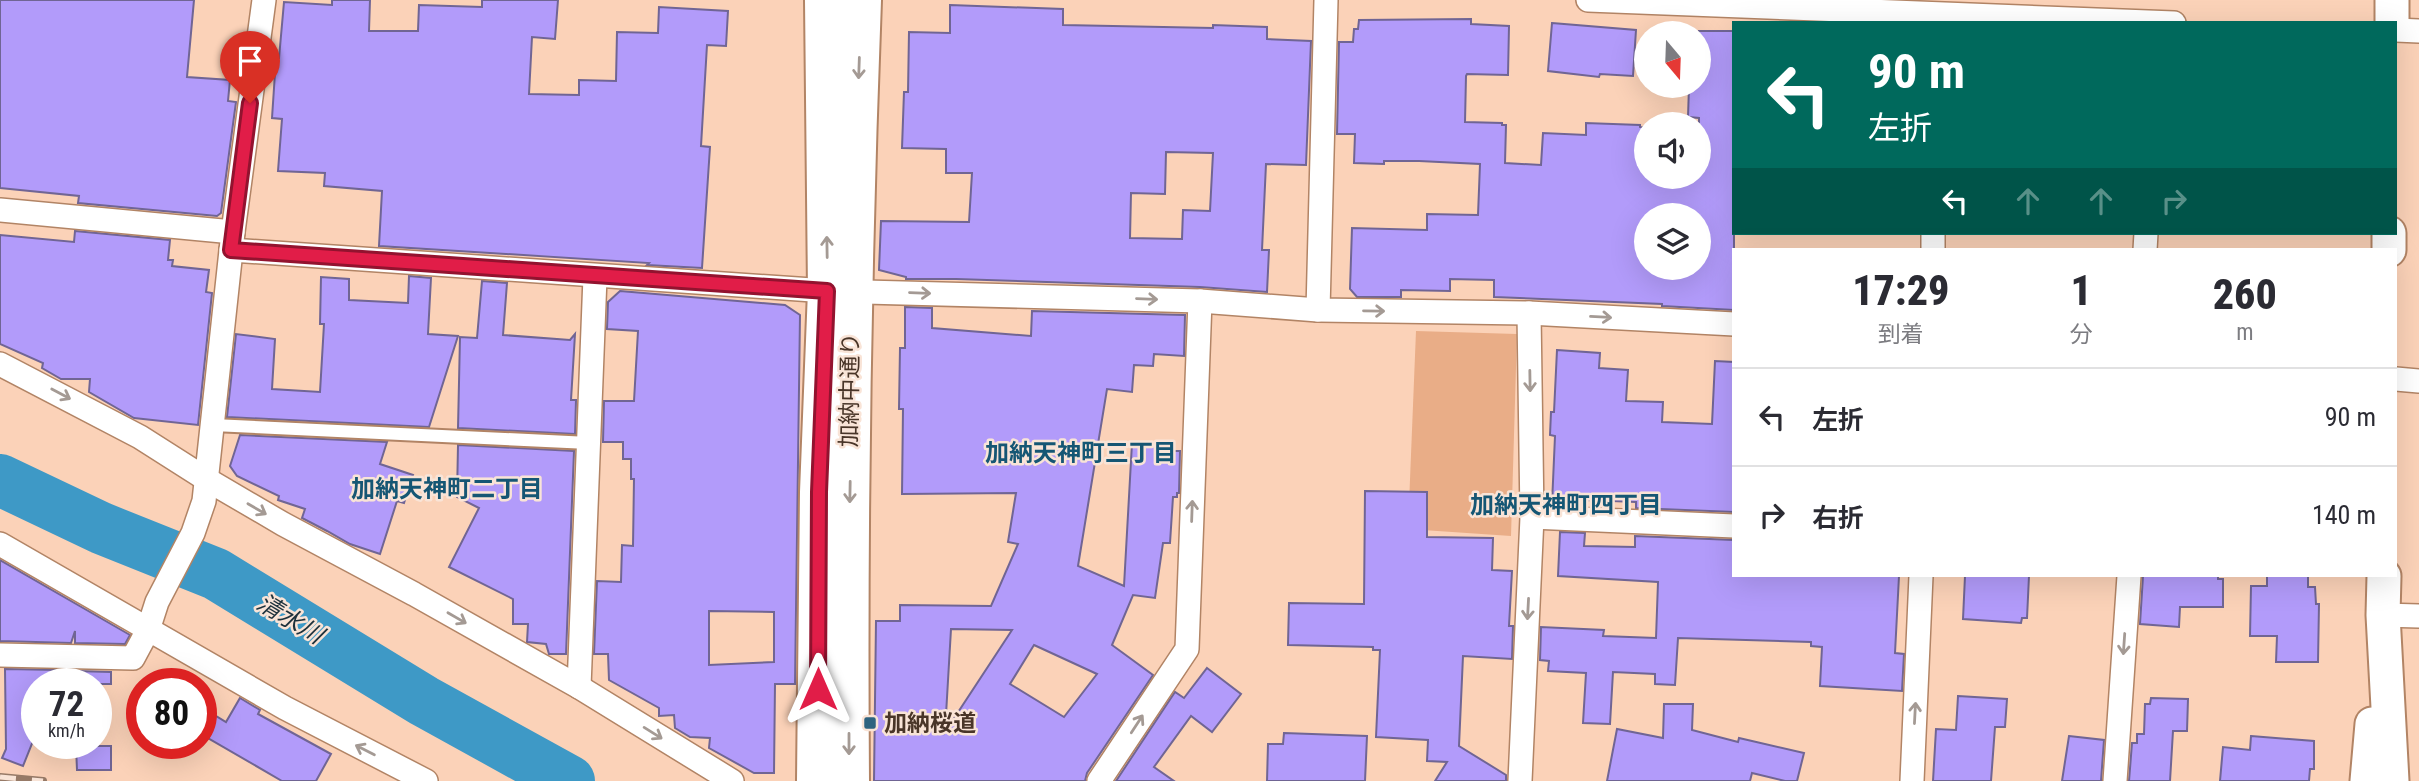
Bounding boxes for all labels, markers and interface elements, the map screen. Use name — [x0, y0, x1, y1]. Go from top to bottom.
north arrow — [1634, 21, 1712, 98]
map controls — [1634, 21, 1711, 280]
pin — [220, 31, 280, 103]
icon: arrive — [231, 42, 269, 80]
text: 90 m — [1868, 43, 1965, 100]
icon: left — [1753, 49, 1844, 140]
one-way arrow — [853, 56, 866, 79]
text: 左折 — [1868, 109, 1932, 147]
button: sound — [1634, 112, 1711, 189]
icon: left — [1936, 182, 1974, 220]
icon: ahead — [2009, 182, 2047, 220]
icon: ahead — [2082, 182, 2120, 220]
icon: right — [2155, 182, 2193, 220]
button: layers — [1634, 203, 1711, 280]
one-way arrow — [820, 236, 833, 259]
text: 17:29 — [1852, 266, 1949, 315]
text: 1 — [2070, 266, 2092, 315]
text: 260 — [2213, 270, 2277, 319]
one-way arrow — [908, 286, 931, 300]
one-way arrow — [1135, 293, 1158, 306]
one-way arrow — [1362, 304, 1385, 318]
one-way arrow — [1590, 311, 1612, 324]
text: m — [2236, 319, 2253, 346]
text: 到着 — [1878, 321, 1924, 348]
text: 分 — [2070, 321, 2093, 348]
street label: 加納中通り — [835, 332, 865, 448]
one-way arrow — [1523, 369, 1537, 392]
one-way arrow — [50, 388, 71, 402]
icon: left — [1753, 398, 1791, 436]
text: 90 m — [2325, 402, 2376, 432]
text: 左折 — [1812, 405, 1864, 435]
district label: 加納天神町三丁目 — [985, 439, 1177, 467]
district label: 加納天神町二丁目 — [351, 475, 543, 503]
one-way arrow — [843, 480, 856, 503]
district label: 加納天神町四丁目 — [1470, 491, 1662, 519]
icon: right — [1753, 496, 1791, 534]
one-way arrow — [1185, 500, 1198, 523]
text: 140 m — [2312, 500, 2376, 530]
one-way arrow — [247, 502, 267, 516]
text: 右折 — [1812, 503, 1864, 533]
water label: 清水川 — [252, 588, 331, 651]
one-way arrow — [1521, 597, 1534, 620]
one-way arrow — [446, 612, 467, 625]
one-way arrow — [2118, 632, 2131, 655]
position arrow — [781, 652, 855, 726]
speed limit sign: 80 — [126, 668, 217, 759]
text: 72 — [49, 684, 84, 725]
one-way arrow — [1909, 702, 1922, 725]
place label: 加納桜道 — [884, 710, 976, 737]
marker: 加納桜道 — [862, 715, 878, 731]
one-way arrow — [1130, 715, 1144, 734]
text: km/h — [48, 720, 85, 741]
one-way arrow — [643, 726, 663, 740]
one-way arrow — [843, 732, 856, 755]
one-way arrow — [355, 742, 376, 756]

